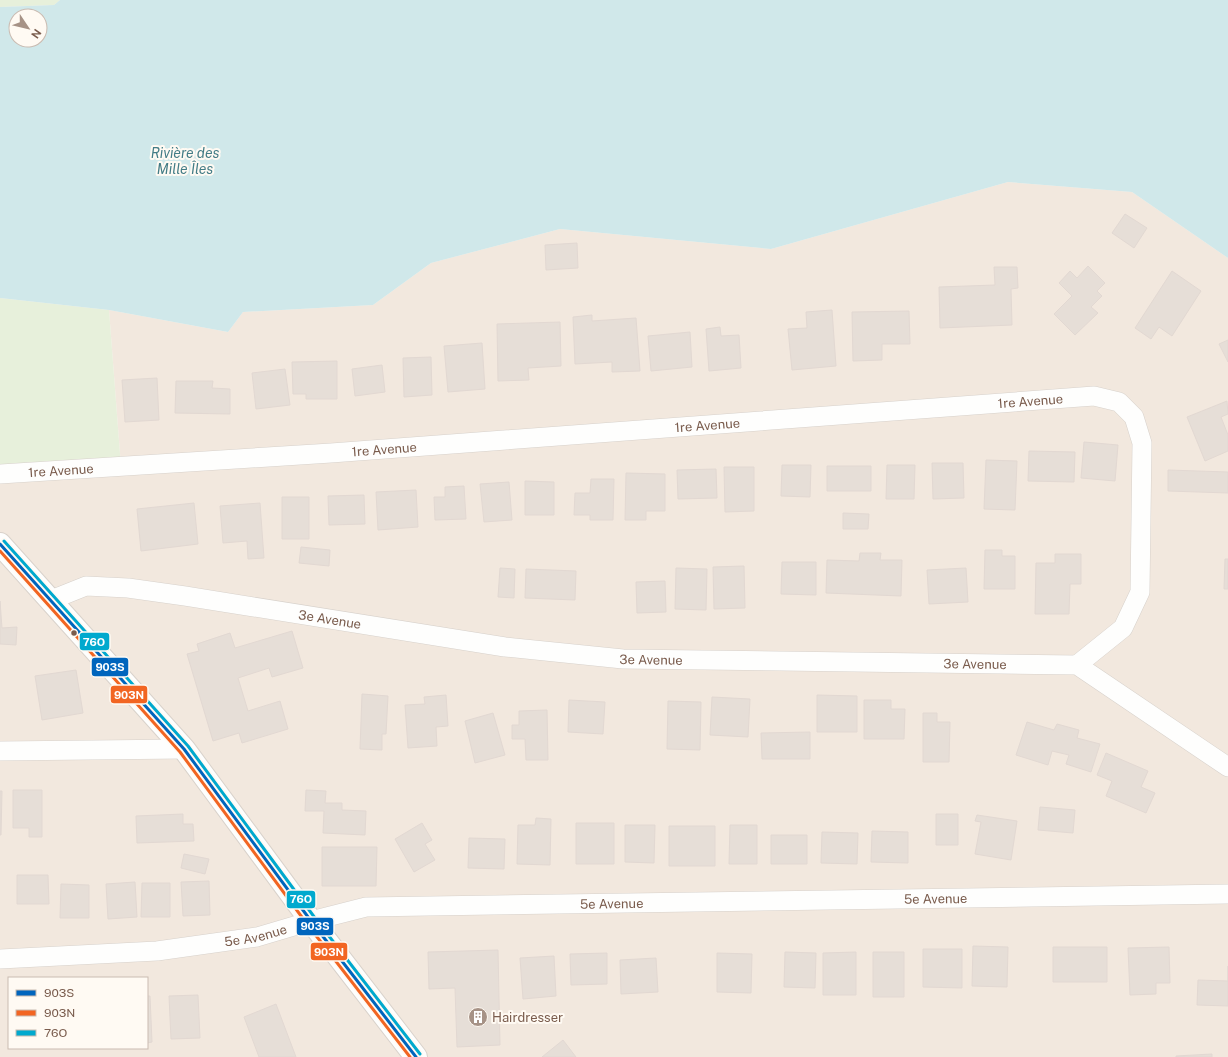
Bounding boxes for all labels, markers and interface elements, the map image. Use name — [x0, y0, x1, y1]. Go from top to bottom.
north arrow — [8, 8, 48, 48]
text: N — [29, 27, 44, 41]
water label: Rivière des Mille Îles — [151, 145, 219, 177]
street label: 1re Avenue — [997, 391, 1064, 411]
street label: 1re Avenue — [674, 415, 740, 435]
street label: 1re Avenue — [351, 439, 417, 459]
street label: 1re Avenue — [28, 461, 94, 480]
street label: 3e Avenue — [297, 607, 362, 631]
unlabelled marker — [69, 628, 79, 638]
line badge: 76O — [79, 632, 110, 651]
text: 76O — [83, 636, 105, 648]
street label: 3e Avenue — [619, 651, 683, 667]
street label: 3e Avenue — [943, 656, 1007, 672]
line badge: 903S — [91, 657, 129, 677]
text: 903S — [95, 661, 125, 673]
line badge: 903N — [110, 685, 148, 704]
text: 903N — [114, 689, 144, 701]
line badge: 76O — [286, 890, 316, 909]
street label: 5e Avenue — [904, 890, 968, 906]
text: 76O — [290, 893, 312, 905]
street label: 5e Avenue — [580, 895, 644, 911]
line badge: 903S — [296, 917, 334, 936]
text: 903S — [300, 920, 330, 932]
street label: 5e Avenue — [223, 921, 288, 949]
line badge: 903N — [310, 942, 348, 961]
text: 903N — [314, 946, 344, 958]
legend — [8, 977, 148, 1049]
text: 903S — [44, 986, 74, 1000]
text: 903N — [44, 1006, 75, 1020]
building icon: Hairdresser — [467, 1006, 489, 1028]
place label: Hairdresser — [492, 1010, 563, 1025]
text: 76O — [44, 1026, 67, 1040]

